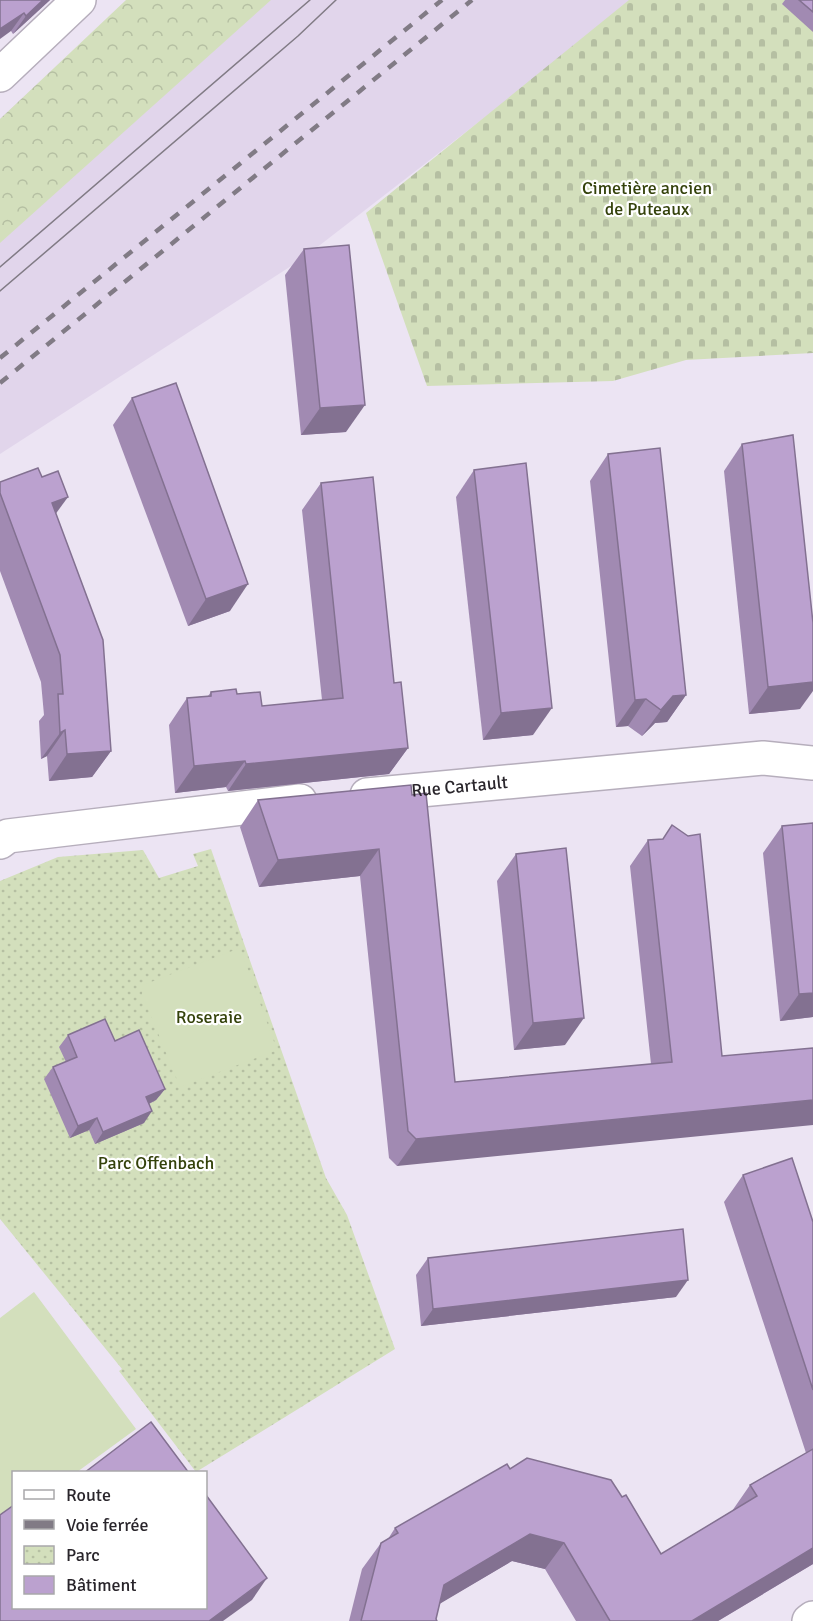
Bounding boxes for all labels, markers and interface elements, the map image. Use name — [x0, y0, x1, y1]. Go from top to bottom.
park label: Cimetière ancien de Puteaux — [582, 177, 712, 220]
street label: Rue Cartault — [410, 771, 509, 802]
park label: Roseraie — [176, 1006, 242, 1028]
park label: Parc Offenbach — [98, 1152, 214, 1174]
legend — [12, 1471, 207, 1609]
text: Route — [66, 1484, 111, 1506]
text: Voie ferrée — [66, 1514, 148, 1536]
text: Parc — [66, 1544, 100, 1566]
text: Bâtiment — [66, 1574, 137, 1596]

